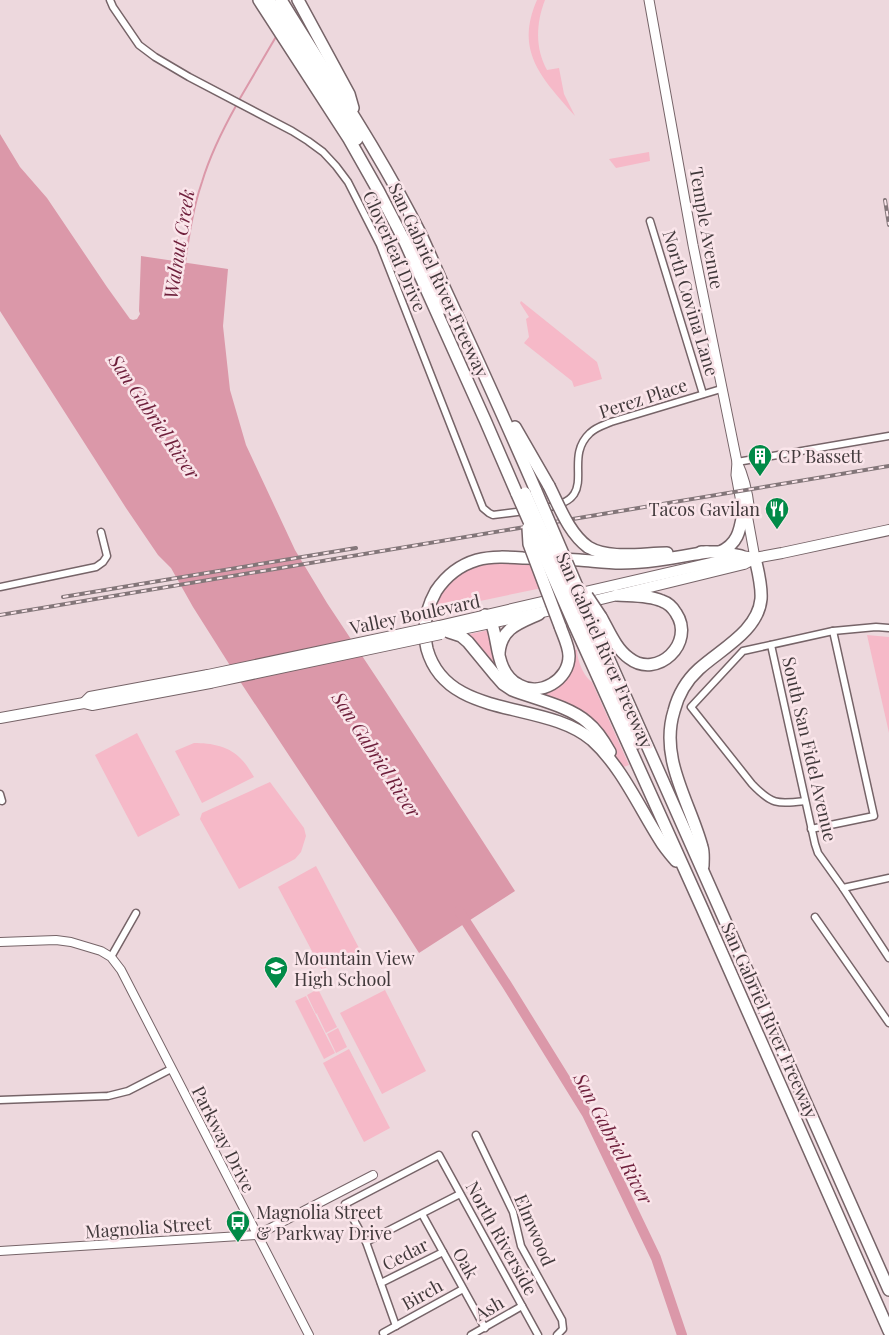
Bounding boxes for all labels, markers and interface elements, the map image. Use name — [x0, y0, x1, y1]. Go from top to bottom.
street label: Temple Avenue — [684, 165, 730, 291]
street label: San Gabriel River Freeway — [383, 179, 495, 381]
water label: Walnut Creek — [156, 187, 200, 301]
street label: Cloverleaf Drive — [358, 187, 432, 315]
street label: North Covina Lane — [657, 227, 725, 379]
water label: San Gabriel River — [103, 348, 207, 484]
street label: Perez Place — [596, 372, 690, 424]
building icon: CP Bassett — [747, 443, 773, 477]
place label: CP Bassett — [778, 444, 863, 468]
restaurant icon: Tacos Gavilan — [764, 496, 790, 530]
place label: Tacos Gavilan — [649, 497, 760, 521]
street label: San Gabriel River Freeway — [551, 548, 659, 752]
street label: Valley Boulevard — [347, 588, 483, 640]
street label: South San Fidel Avenue — [777, 654, 843, 844]
water label: San Gabriel River — [326, 685, 428, 823]
street label: San Gabriel River Freeway — [716, 918, 824, 1122]
place label: Mountain View High School — [294, 946, 415, 991]
school or university icon: Mountain View High School — [263, 955, 289, 989]
water label: San Gabriel River — [568, 1067, 660, 1209]
street label: Parkway Drive — [187, 1082, 261, 1196]
street label: North Riverside — [461, 1177, 543, 1299]
street label: Elmwood — [509, 1190, 561, 1270]
place label: Magnolia Street & Parkway Drive — [256, 1200, 392, 1245]
bus stop icon: Magnolia Street & Parkway Drive — [225, 1209, 251, 1243]
street label: Magnolia Street — [84, 1211, 213, 1243]
street label: Cedar — [378, 1232, 432, 1276]
street label: Oak — [448, 1243, 484, 1283]
street label: Birch — [397, 1273, 447, 1315]
street label: Ash — [469, 1290, 508, 1326]

